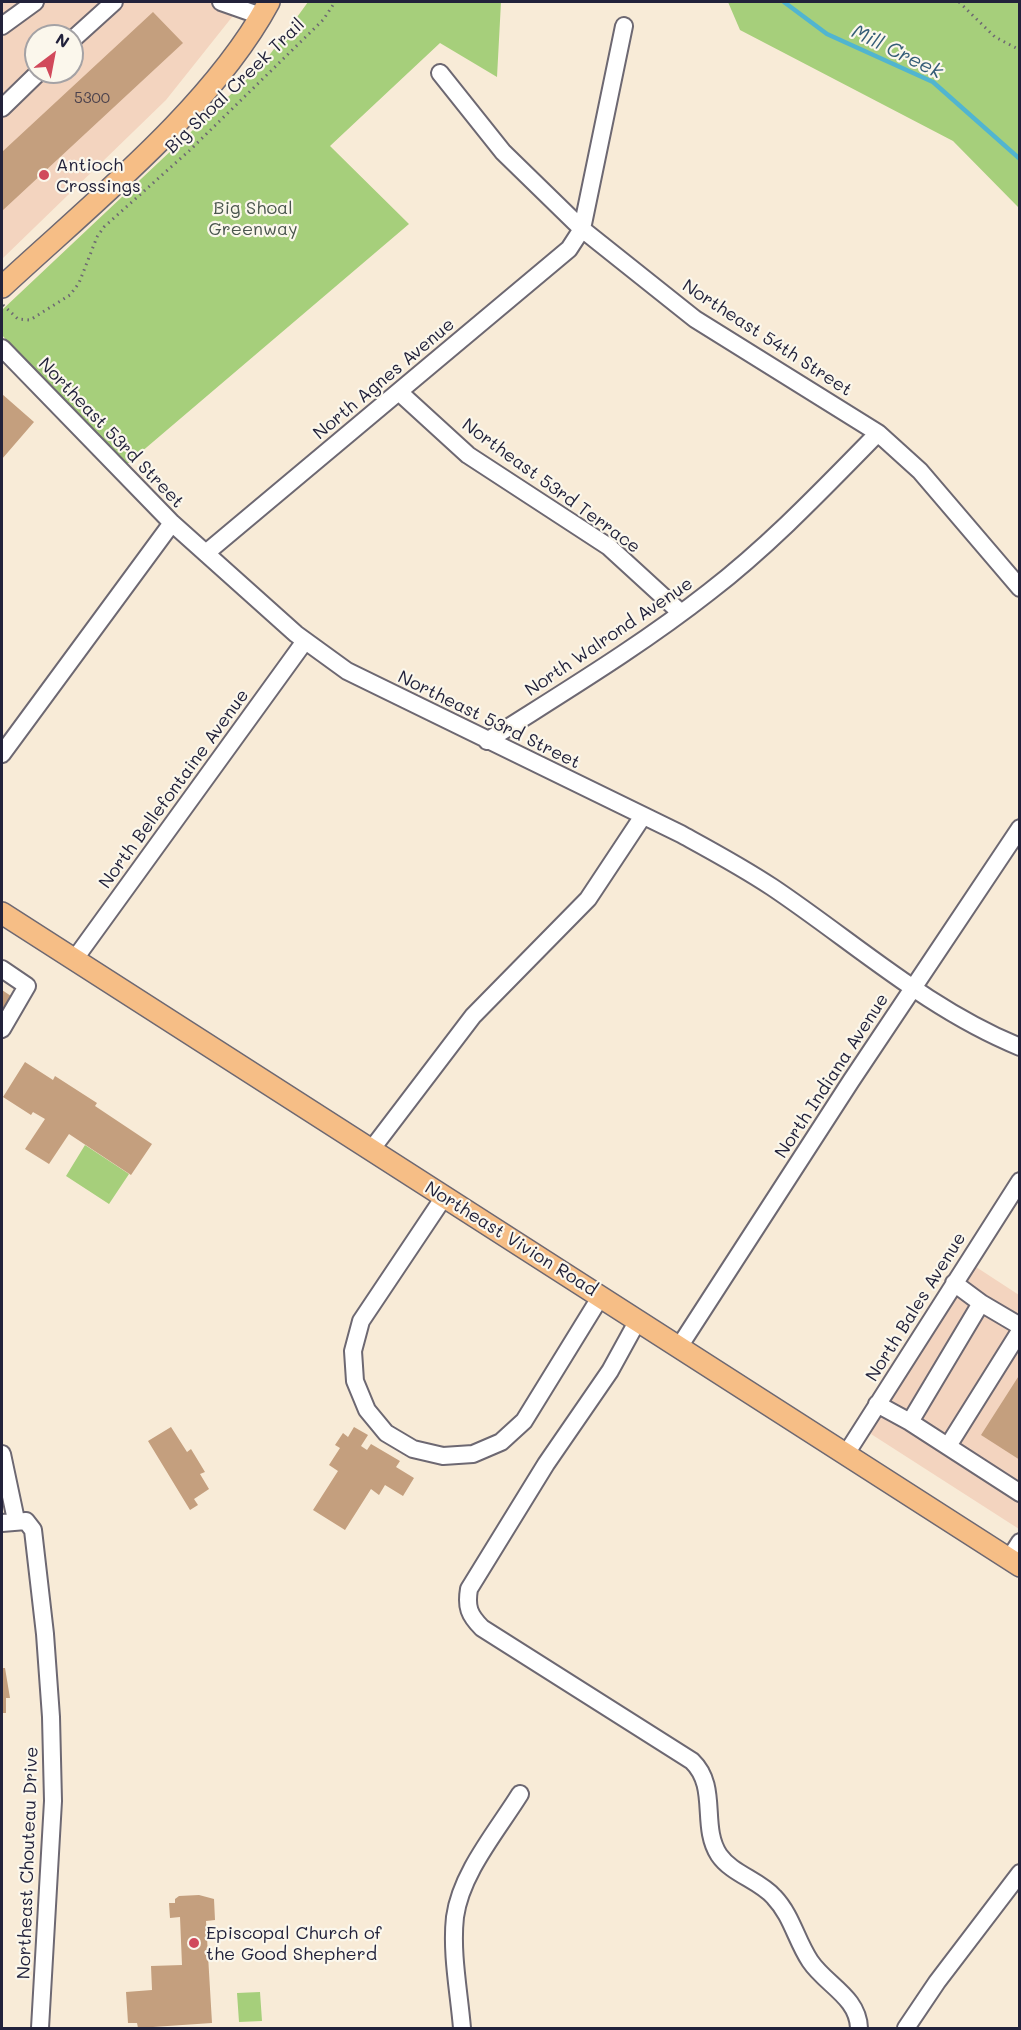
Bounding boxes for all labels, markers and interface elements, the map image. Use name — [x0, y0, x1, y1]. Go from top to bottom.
street label: Big Shoal Creek Trail — [161, 14, 309, 158]
water label: Mill Creek — [848, 20, 946, 84]
north arrow — [24, 24, 84, 84]
text: N — [52, 28, 73, 52]
house number: 5300 — [74, 89, 110, 107]
place label: Antioch Crossings — [56, 154, 141, 196]
marker: Antioch Crossings — [37, 168, 51, 182]
park label: Big Shoal Greenway — [208, 197, 298, 240]
street label: Northeast 54th Street — [678, 275, 856, 401]
street label: North Agnes Avenue — [309, 314, 459, 444]
street label: Northeast 53rd Street — [34, 353, 188, 513]
street label: Northeast 53rd Terrace — [458, 414, 644, 558]
street label: North Walrond Avenue — [521, 573, 697, 701]
street label: Northeast 53rd Street — [394, 666, 584, 774]
street label: North Bellefontaine Avenue — [95, 685, 253, 893]
street label: North Indiana Avenue — [771, 990, 893, 1162]
street label: Northeast Vivion Road — [421, 1177, 601, 1301]
street label: North Bales Avenue — [861, 1228, 971, 1386]
street label: Northeast Chouteau Drive — [13, 1746, 43, 1980]
place label: Episcopal Church of the Good Shepherd — [206, 1922, 382, 1964]
marker: Episcopal Church of the Good Shepherd — [187, 1936, 201, 1950]

